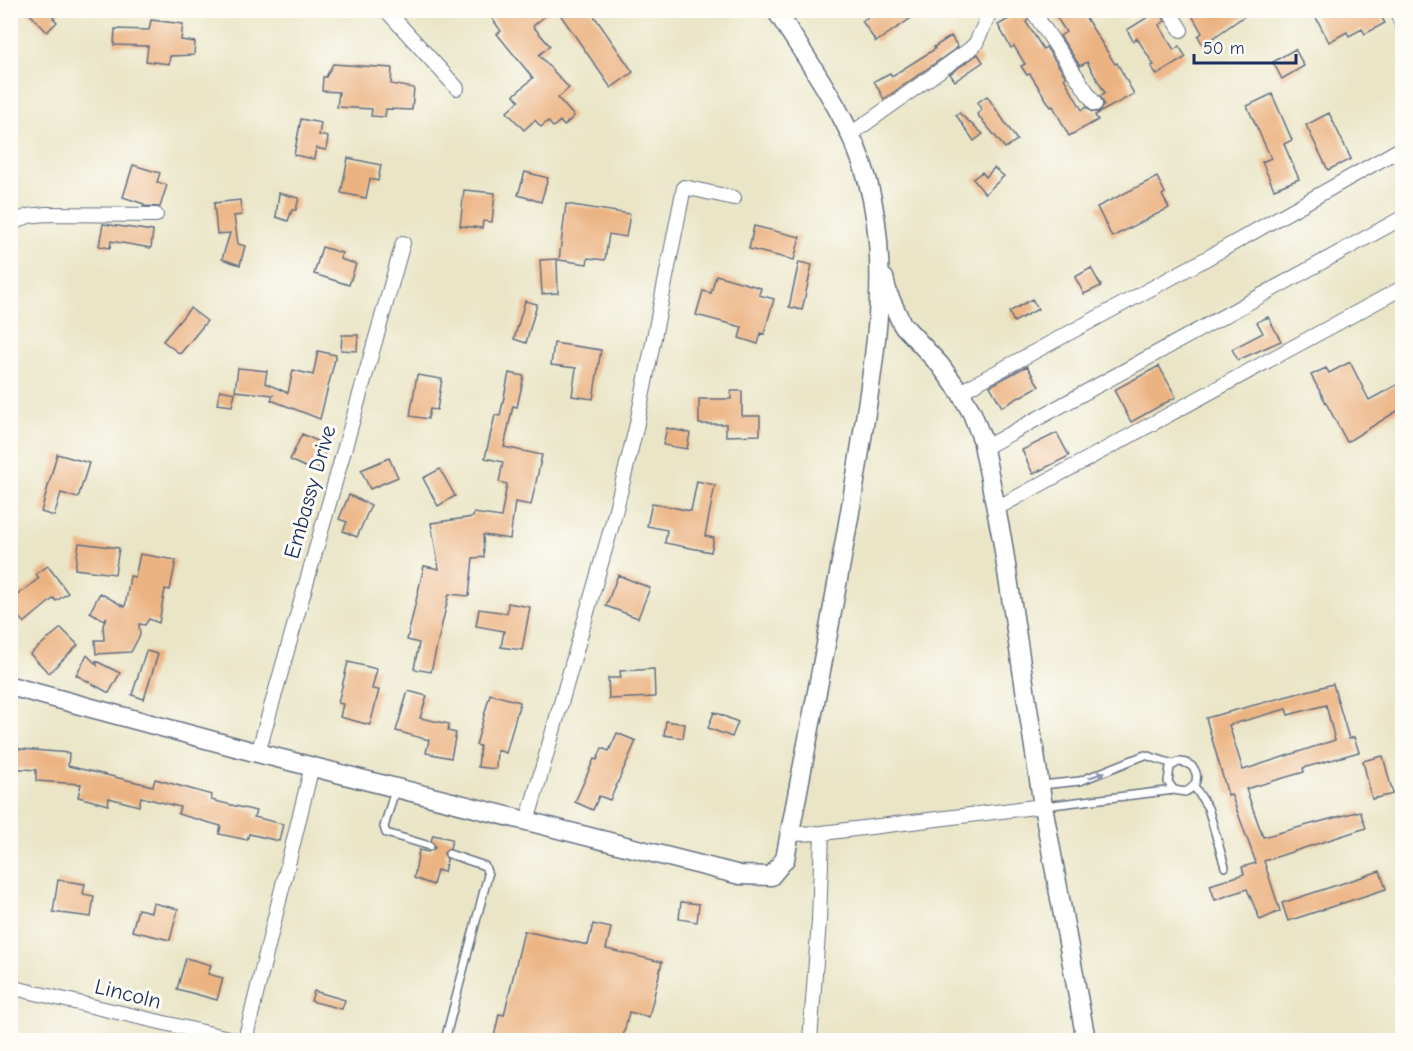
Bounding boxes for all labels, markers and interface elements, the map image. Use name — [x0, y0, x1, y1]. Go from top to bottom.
scale bar — [1194, 27, 1296, 65]
text: 50 m — [1203, 38, 1245, 59]
street label: Embassy Drive — [279, 422, 341, 562]
one-way arrow — [1088, 770, 1106, 779]
street label: Lincoln — [92, 973, 164, 1015]

